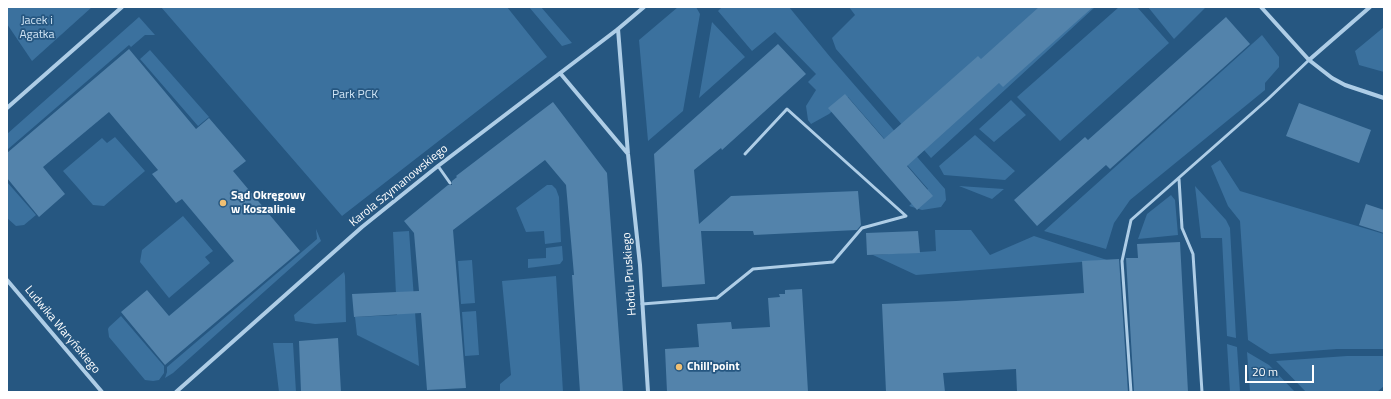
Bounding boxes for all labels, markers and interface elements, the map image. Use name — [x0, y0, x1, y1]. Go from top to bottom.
park label: Jacek i Agatka — [19, 14, 55, 42]
park label: Park PCK — [332, 88, 378, 102]
street label: Karola Szymanowskiego — [347, 142, 451, 230]
place label: Sąd Okręgowy w Koszalinie — [231, 189, 306, 217]
marker: Sąd Okręgowy w Koszalinie — [218, 198, 228, 208]
street label: Hołdu Pruskiego — [620, 232, 640, 316]
street label: Ludwika Waryńskiego — [21, 283, 103, 377]
scale bar — [1247, 357, 1316, 383]
place label: Chill'point — [687, 360, 740, 374]
marker: Chill'point — [674, 362, 684, 372]
text: 20 m — [1252, 362, 1278, 381]

